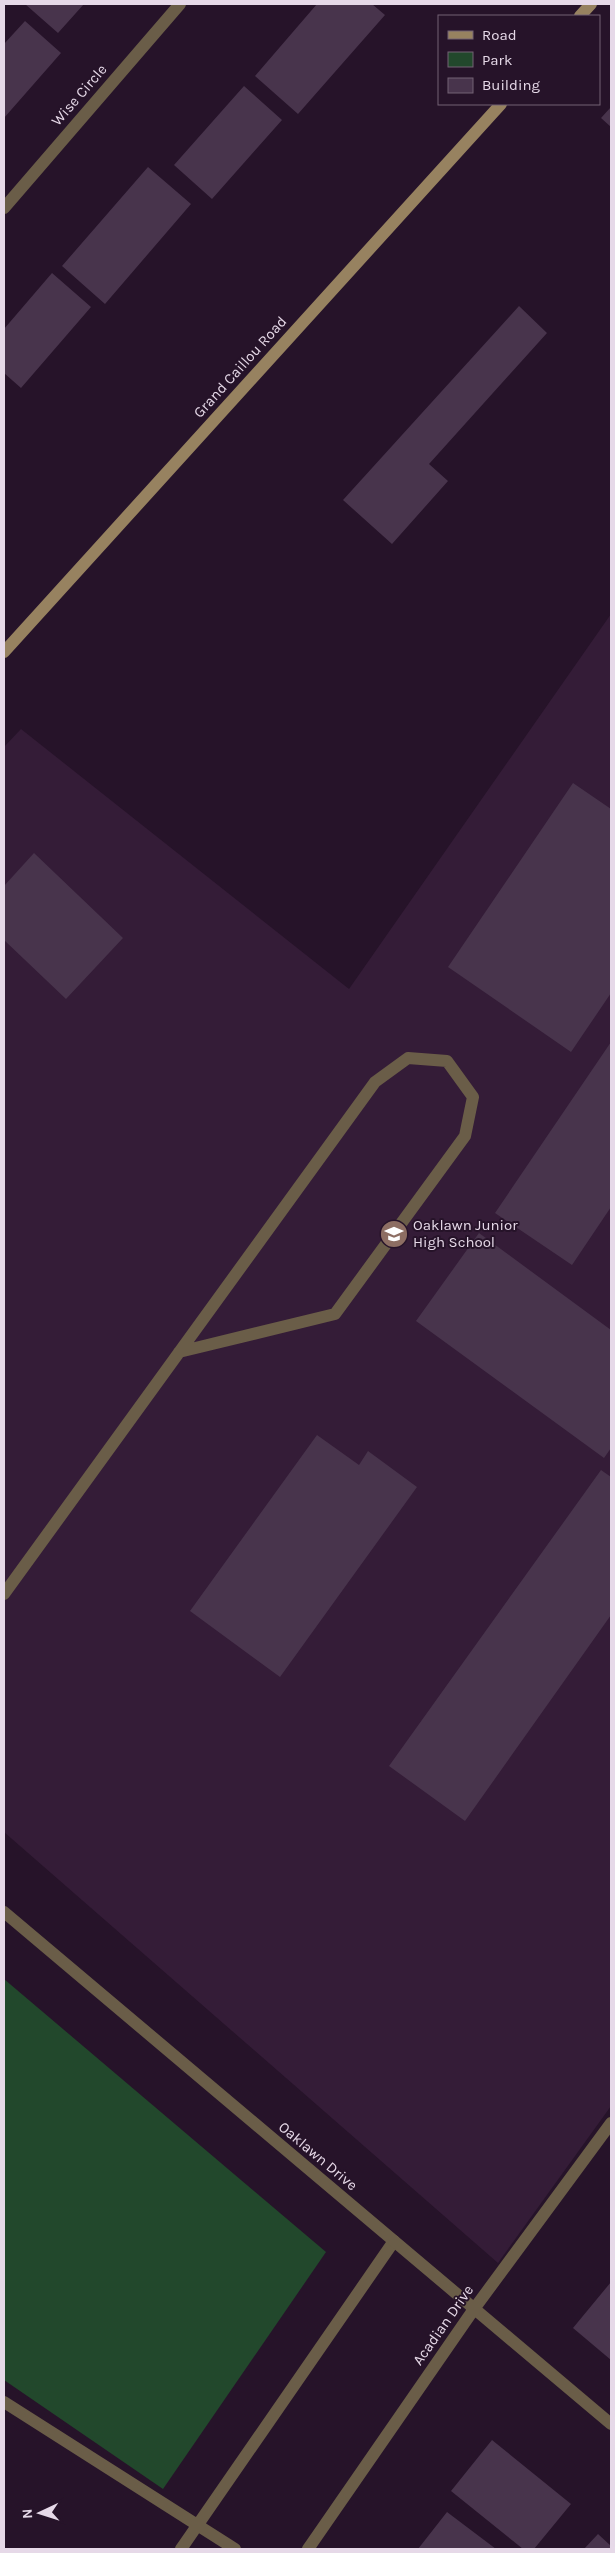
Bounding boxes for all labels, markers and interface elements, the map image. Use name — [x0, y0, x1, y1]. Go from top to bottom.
legend — [438, 15, 600, 105]
text: Road — [482, 26, 517, 44]
text: Park — [482, 51, 512, 69]
street label: Wise Circle — [47, 61, 111, 129]
text: Building — [482, 76, 540, 94]
street label: Grand Caillou Road — [190, 312, 290, 422]
place label: Oaklawn Junior High School — [413, 1216, 518, 1251]
school or university icon: Oaklawn Junior High School — [379, 1219, 409, 1249]
street label: Oaklawn Drive — [275, 2118, 361, 2194]
street label: Acadian Drive — [409, 2281, 477, 2369]
north arrow — [15, 2488, 65, 2538]
text: N — [19, 2508, 36, 2519]

